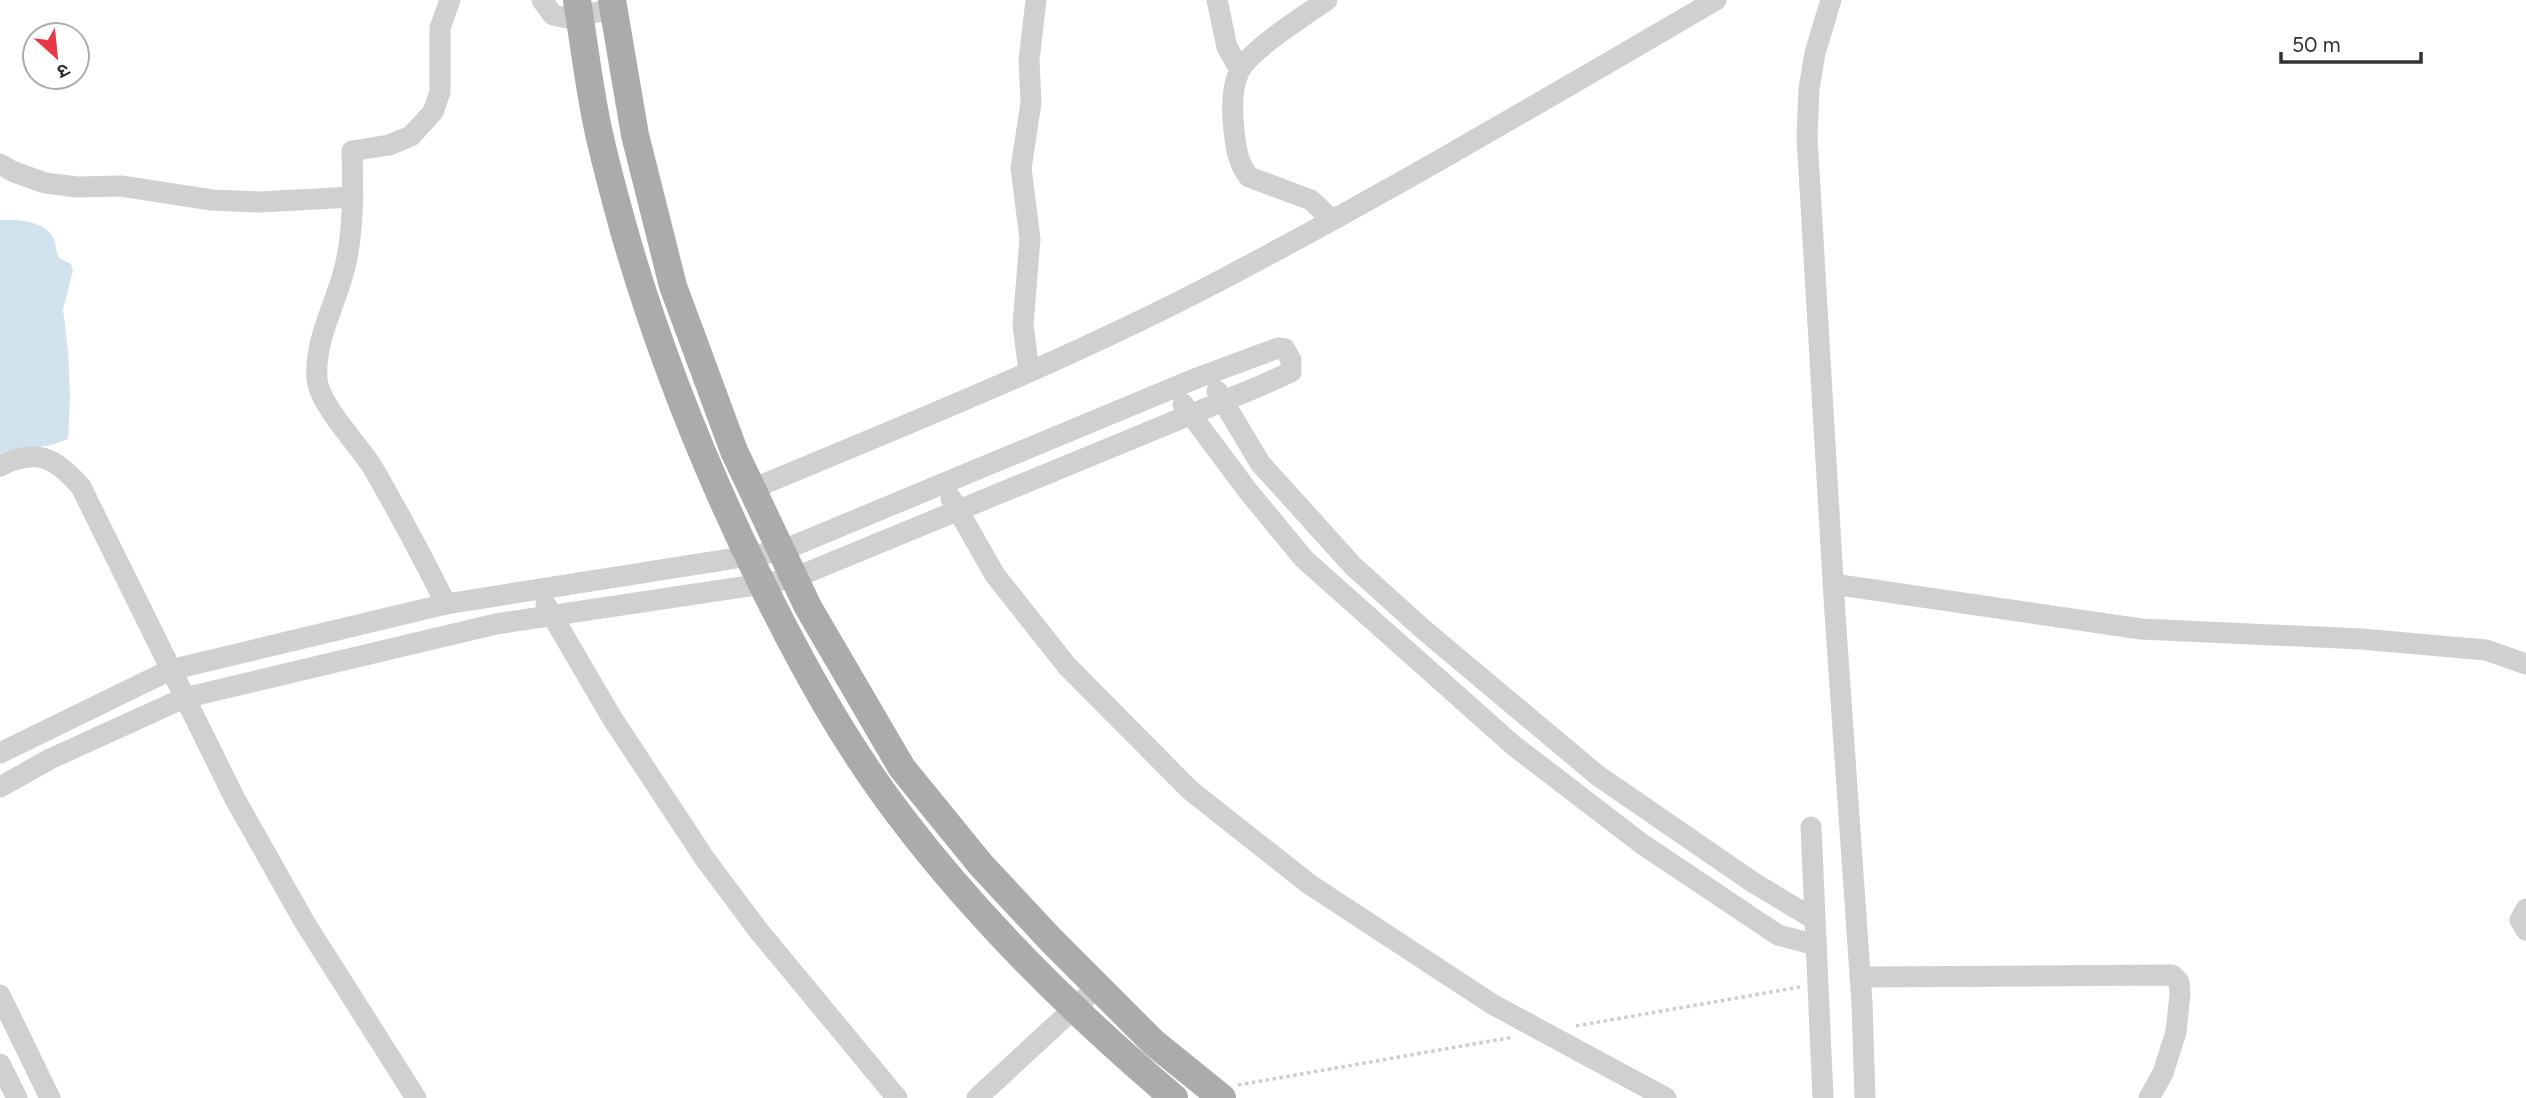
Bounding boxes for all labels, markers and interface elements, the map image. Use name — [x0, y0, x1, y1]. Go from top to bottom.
north arrow — [21, 21, 91, 91]
scale bar — [2281, 21, 2421, 65]
text: 50 m — [2292, 32, 2341, 57]
text: उ — [53, 58, 74, 84]

